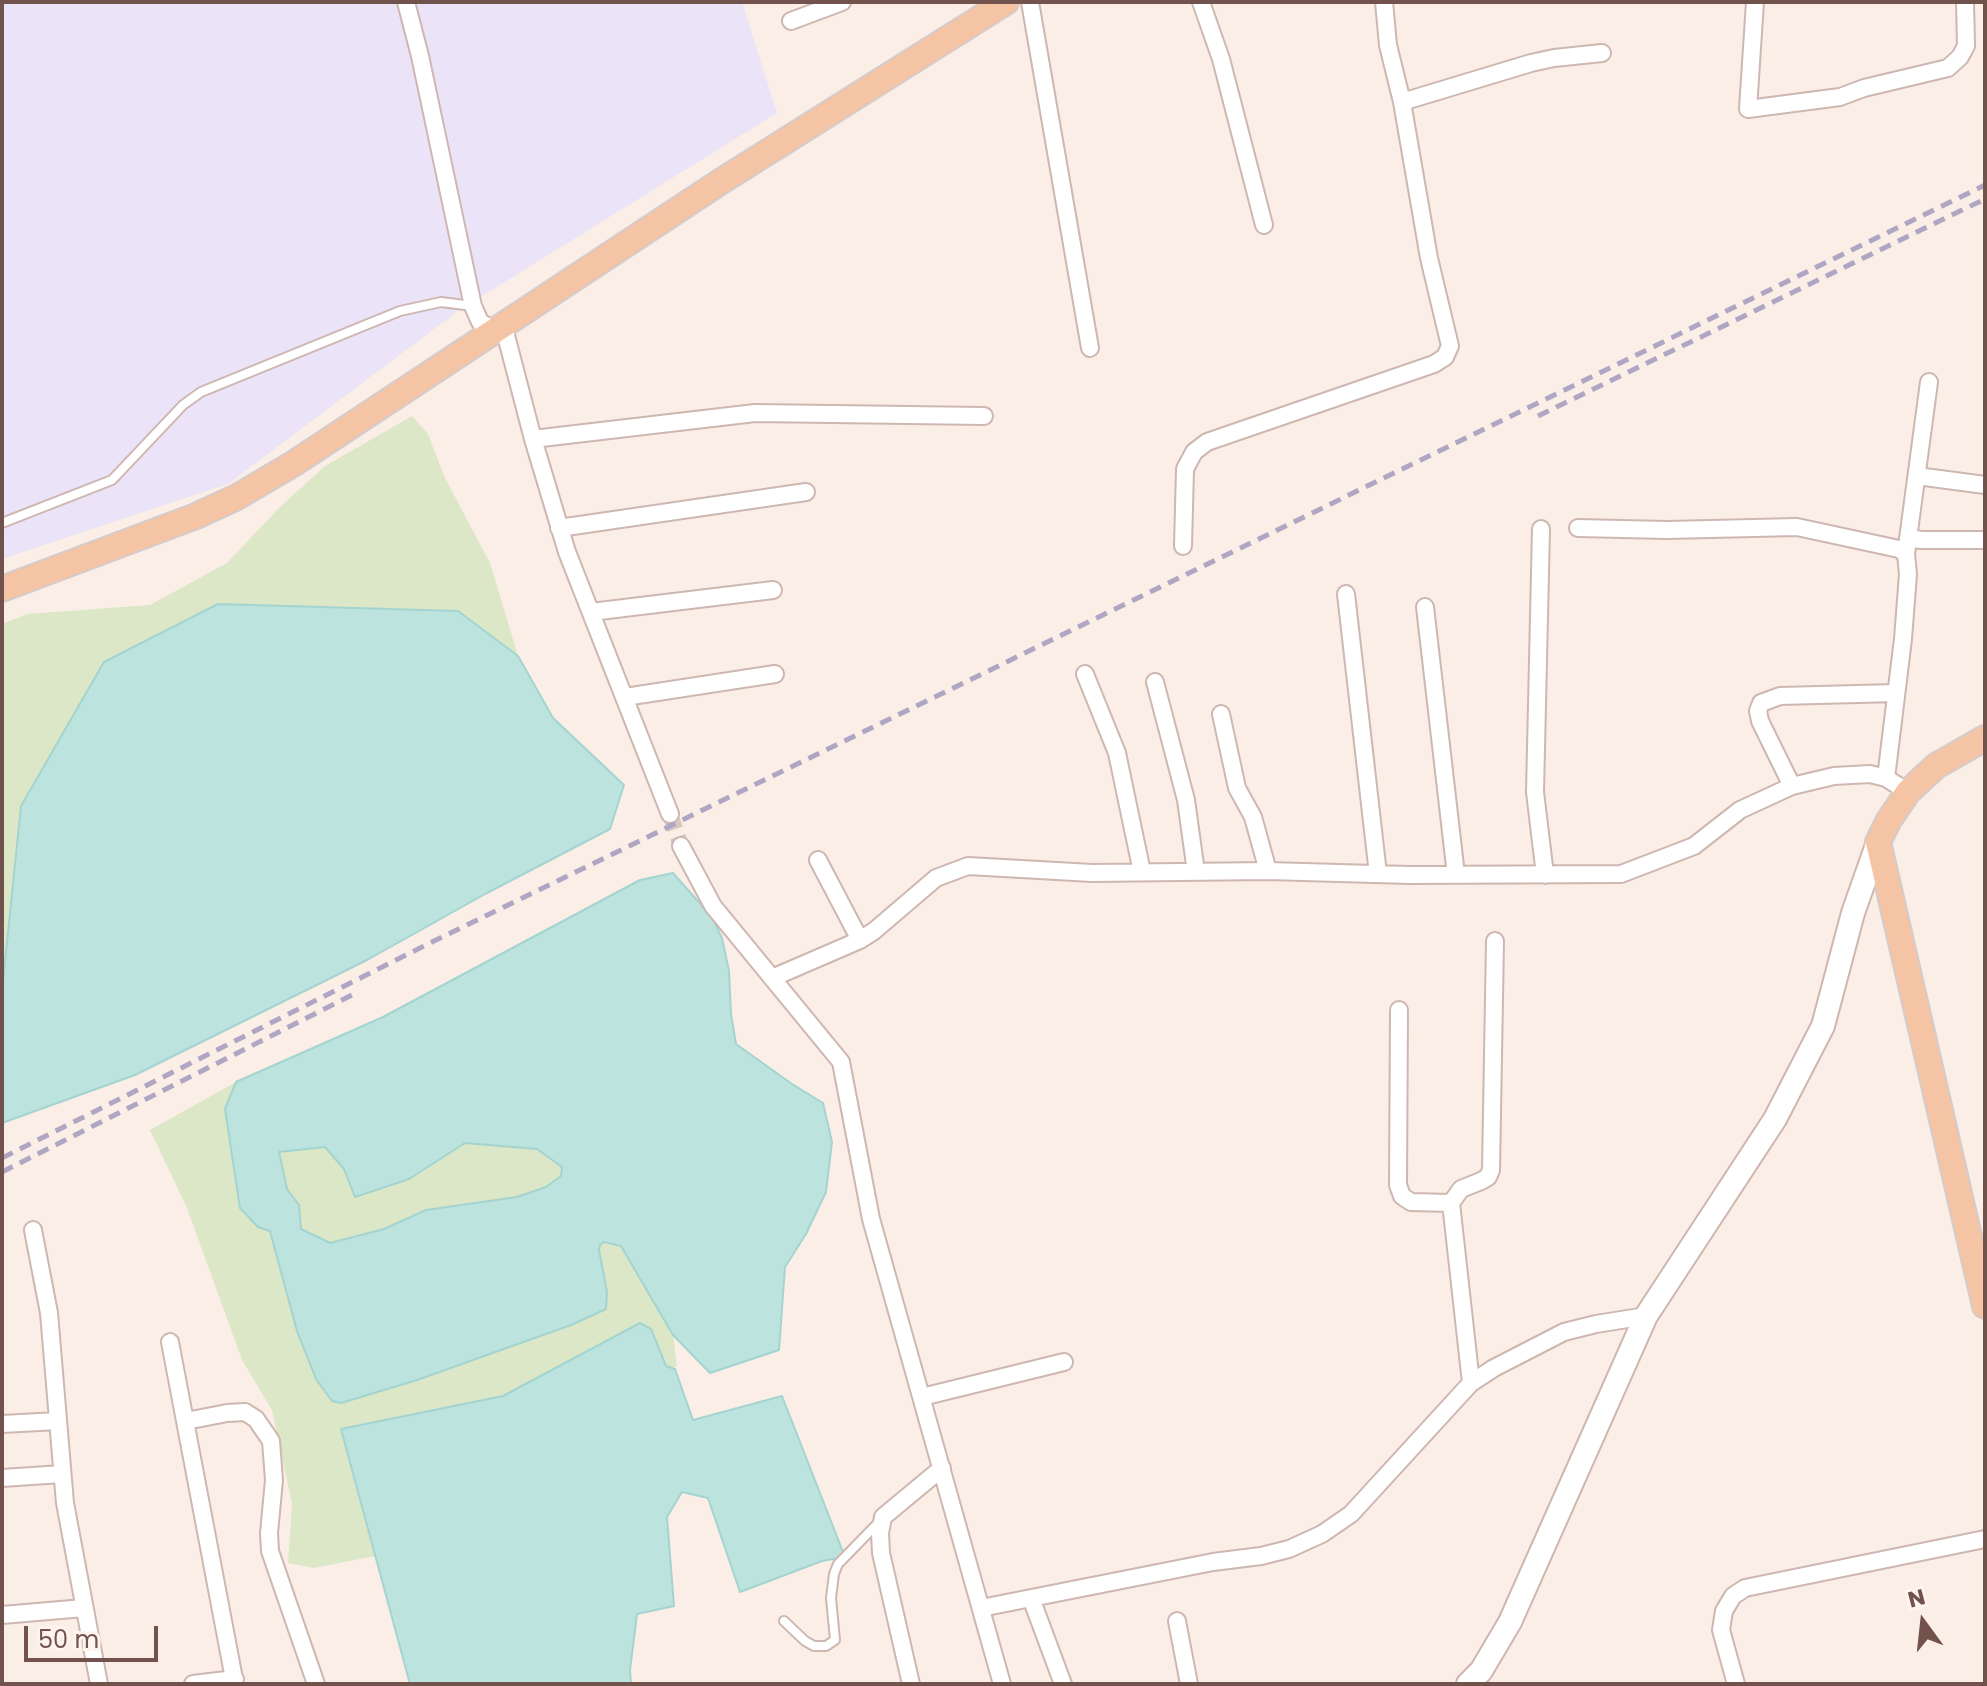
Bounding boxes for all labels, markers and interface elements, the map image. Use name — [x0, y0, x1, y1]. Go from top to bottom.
text: N — [1905, 1581, 1929, 1615]
north arrow — [1883, 1582, 1963, 1662]
scale bar — [28, 1610, 162, 1660]
text: 50 m — [38, 1623, 99, 1656]

